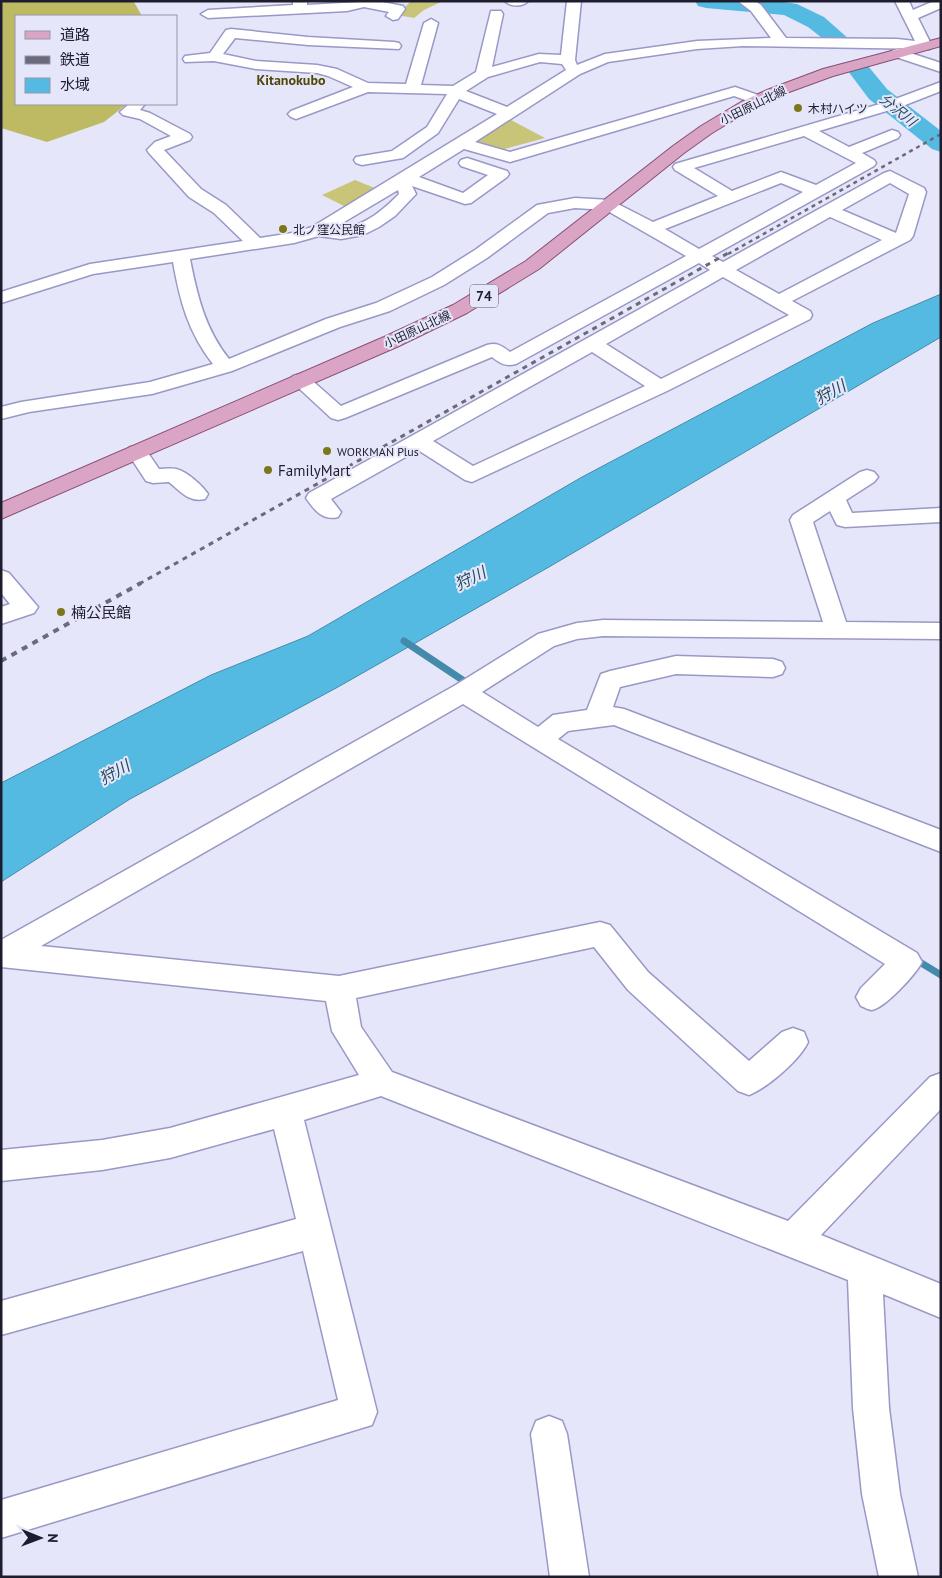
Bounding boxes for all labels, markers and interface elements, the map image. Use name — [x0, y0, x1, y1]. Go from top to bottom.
legend — [15, 15, 178, 105]
text: 道路 — [60, 25, 90, 44]
text: 鉄道 — [60, 50, 90, 69]
district label: Kitanokubo — [257, 71, 326, 89]
text: 水域 — [60, 75, 90, 94]
street label: 小田原山北線 — [717, 82, 789, 128]
water label: 分沢川 — [876, 90, 922, 131]
place label: 木村ハイツ — [808, 101, 868, 116]
marker: 木村ハイツ — [792, 102, 804, 114]
place label: 北ノ窪公民館 — [293, 222, 365, 237]
marker: 北ノ窪公民館 — [277, 223, 289, 235]
road number: 74 — [470, 284, 498, 308]
street label: 小田原山北線 — [381, 307, 453, 351]
water label: 狩川 — [811, 375, 851, 409]
place label: WORKMAN Plus — [337, 444, 419, 459]
marker: WORKMAN Plus — [321, 445, 333, 457]
place label: FamilyMart — [278, 461, 351, 480]
marker: FamilyMart — [262, 464, 274, 476]
water label: 狩川 — [451, 561, 491, 594]
place label: 楠公民館 — [71, 603, 131, 622]
marker: 楠公民館 — [55, 606, 67, 618]
water label: 狩川 — [95, 755, 135, 789]
north arrow — [15, 1513, 65, 1563]
text: N — [44, 1533, 62, 1543]

